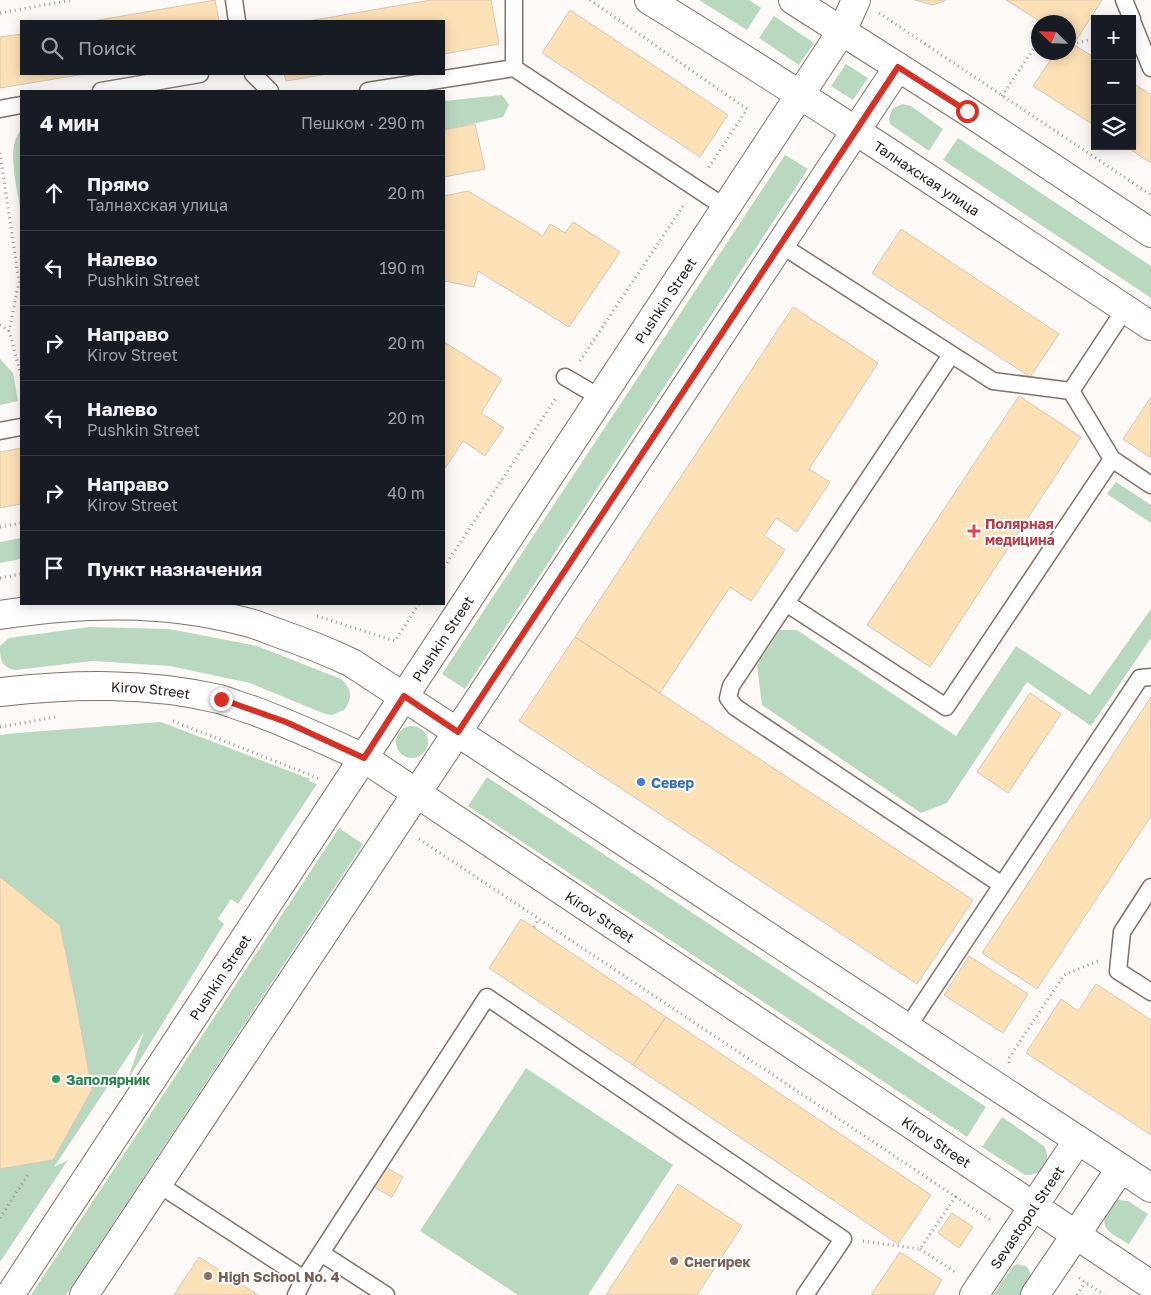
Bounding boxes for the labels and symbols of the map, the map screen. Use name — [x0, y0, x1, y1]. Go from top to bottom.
north arrow — [1031, 15, 1076, 60]
route start — [956, 100, 979, 123]
street label: Талнахская улица — [871, 137, 983, 219]
street label: Pushkin Street — [631, 254, 699, 346]
place label: Полярная медицина — [985, 515, 1055, 548]
marker: Полярная медицина — [967, 524, 981, 538]
street label: Pushkin Street — [408, 592, 476, 684]
street label: Kirov Street — [111, 678, 192, 702]
route end — [210, 688, 233, 711]
place label: Север — [651, 774, 695, 791]
marker: Север — [635, 776, 647, 788]
street label: Kirov Street — [562, 887, 638, 945]
street label: Pushkin Street — [185, 931, 254, 1023]
place label: Заполярник — [66, 1071, 150, 1088]
marker: Заполярник — [50, 1073, 62, 1085]
street label: Kirov Street — [899, 1112, 974, 1171]
street label: Sevastopol Street — [986, 1162, 1067, 1272]
place label: Снегирек — [684, 1253, 751, 1270]
marker: Снегирек — [668, 1255, 680, 1267]
place label: High School No. 4 — [218, 1268, 340, 1285]
marker: High School No. 4 — [202, 1270, 214, 1282]

